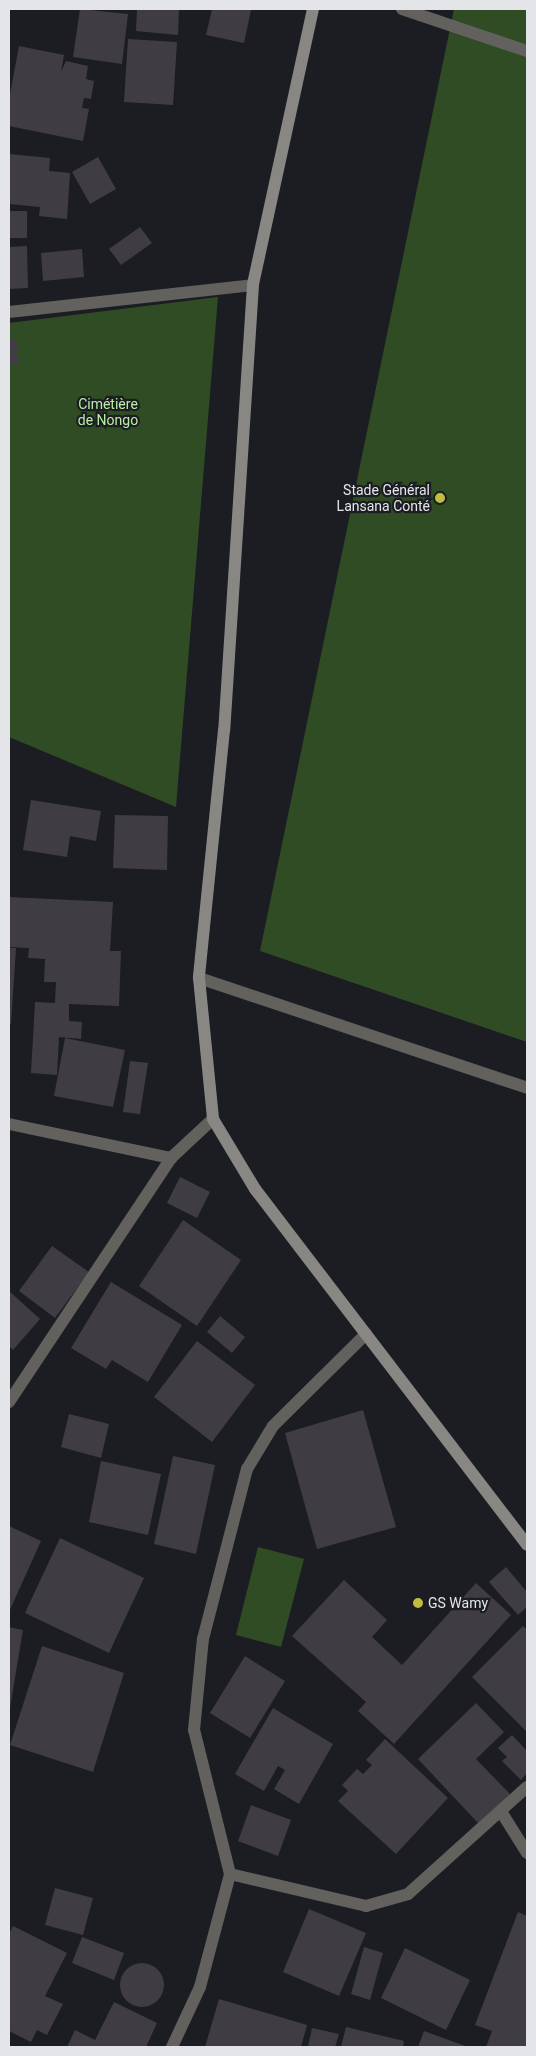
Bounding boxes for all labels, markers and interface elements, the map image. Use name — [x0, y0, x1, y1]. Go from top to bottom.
park label: Cimétière de Nongo — [78, 396, 138, 428]
place label: Stade Général Lansana Conté — [337, 482, 430, 514]
marker: Stade Général Lansana Conté — [434, 492, 446, 504]
place label: GS Wamy — [428, 1595, 488, 1611]
marker: GS Wamy — [412, 1597, 424, 1609]

